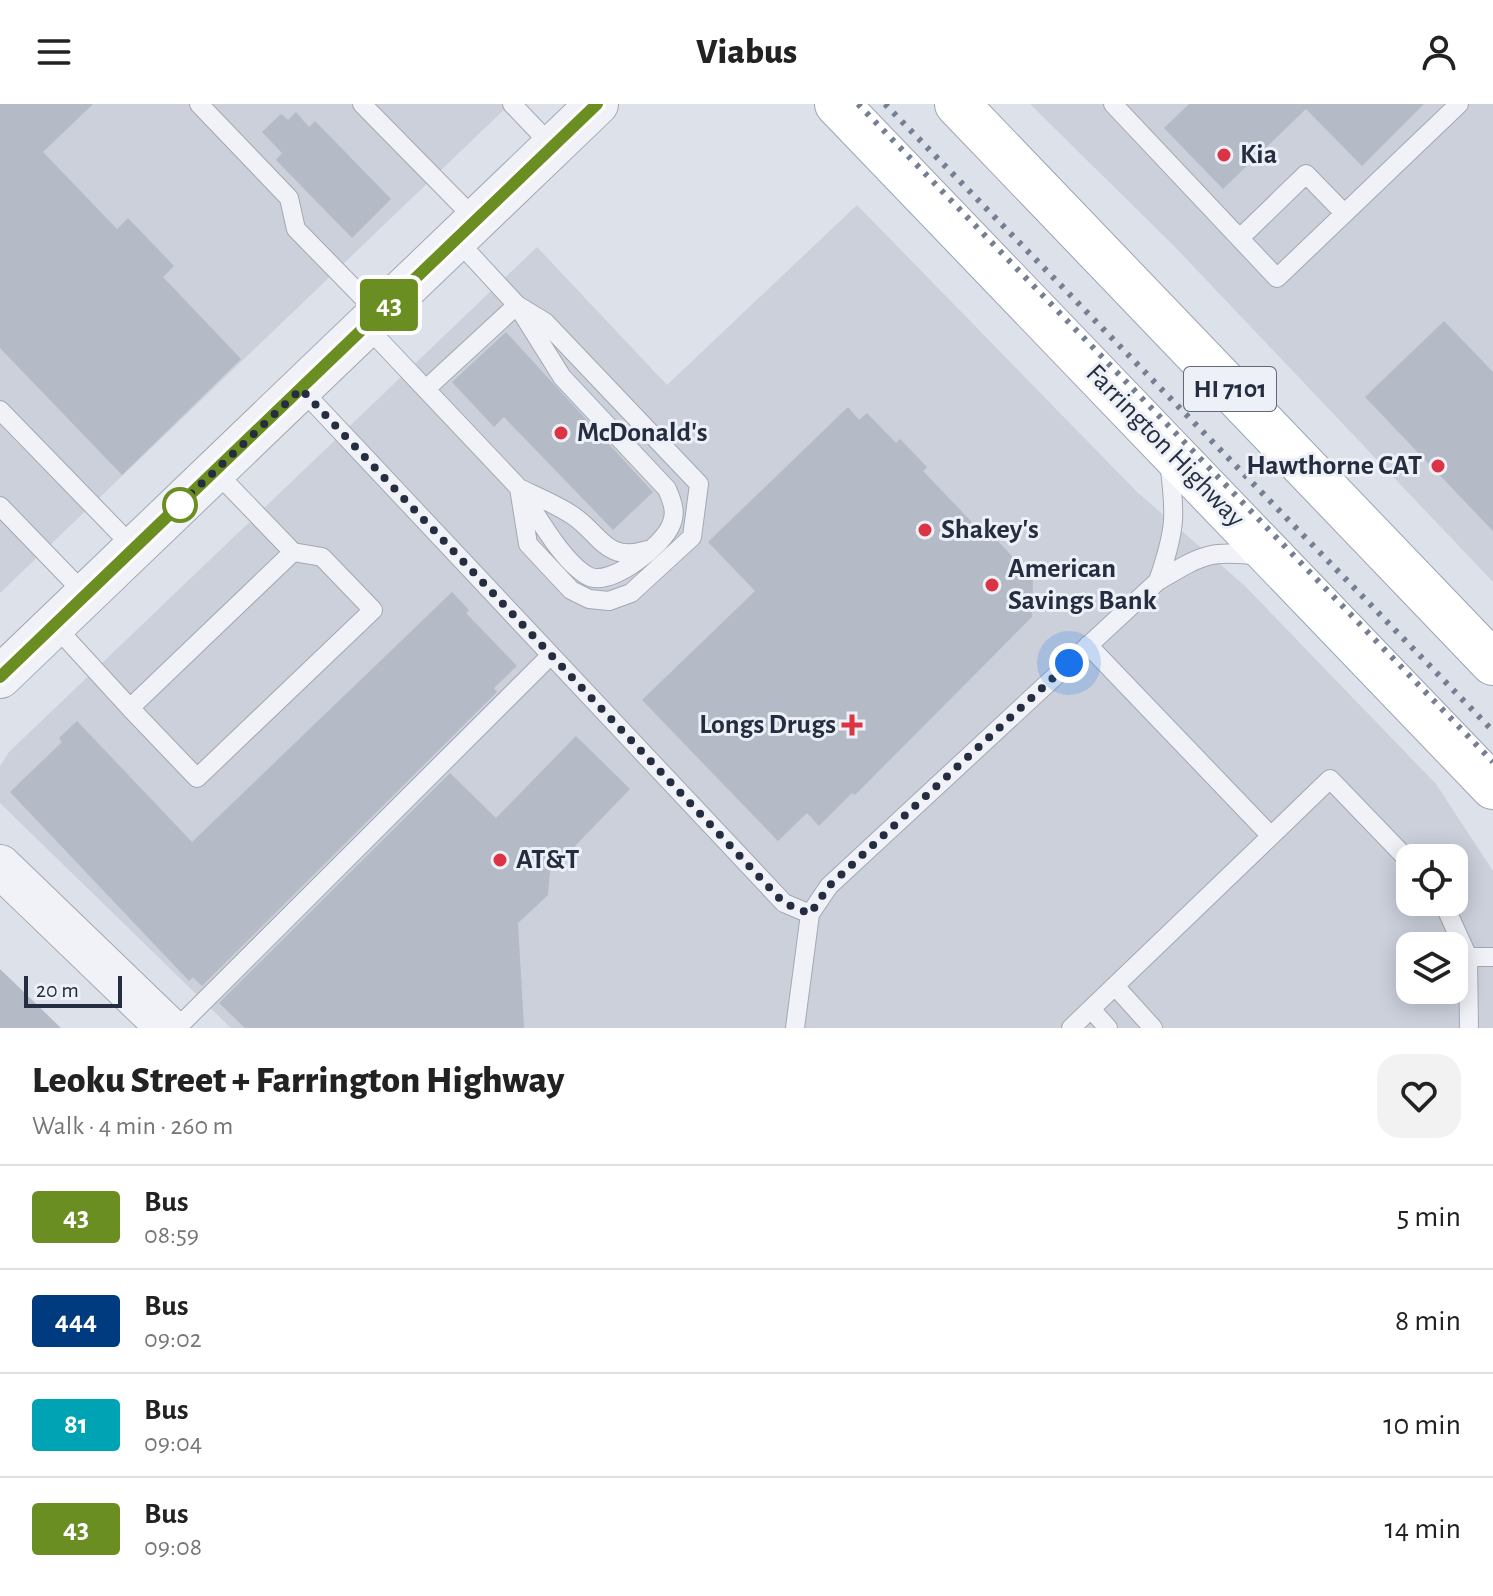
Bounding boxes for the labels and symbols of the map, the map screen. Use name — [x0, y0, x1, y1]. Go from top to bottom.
place label: Kia — [1240, 141, 1277, 169]
marker: Kia — [1215, 146, 1233, 164]
line badge: 43 — [353, 279, 425, 331]
street label: Farrington Highway — [1080, 359, 1250, 533]
road number: HI 7101 — [1184, 367, 1276, 411]
place label: McDonald's — [577, 419, 707, 447]
marker: McDonald's — [552, 424, 570, 442]
place label: Hawthorne CAT — [1246, 452, 1422, 480]
marker: Hawthorne CAT — [1429, 457, 1447, 475]
unlabelled marker — [163, 488, 197, 522]
place label: Shakey's — [941, 516, 1039, 544]
marker: Shakey's — [916, 521, 934, 539]
place label: American Savings Bank — [1008, 555, 1157, 615]
marker: American Savings Bank — [983, 576, 1001, 594]
your location — [1049, 643, 1089, 683]
place label: Longs Drugs — [699, 711, 836, 739]
marker: Longs Drugs — [843, 716, 861, 734]
place label: AT&T — [516, 846, 579, 874]
marker: AT&T — [491, 851, 509, 869]
scale bar — [24, 972, 122, 1008]

